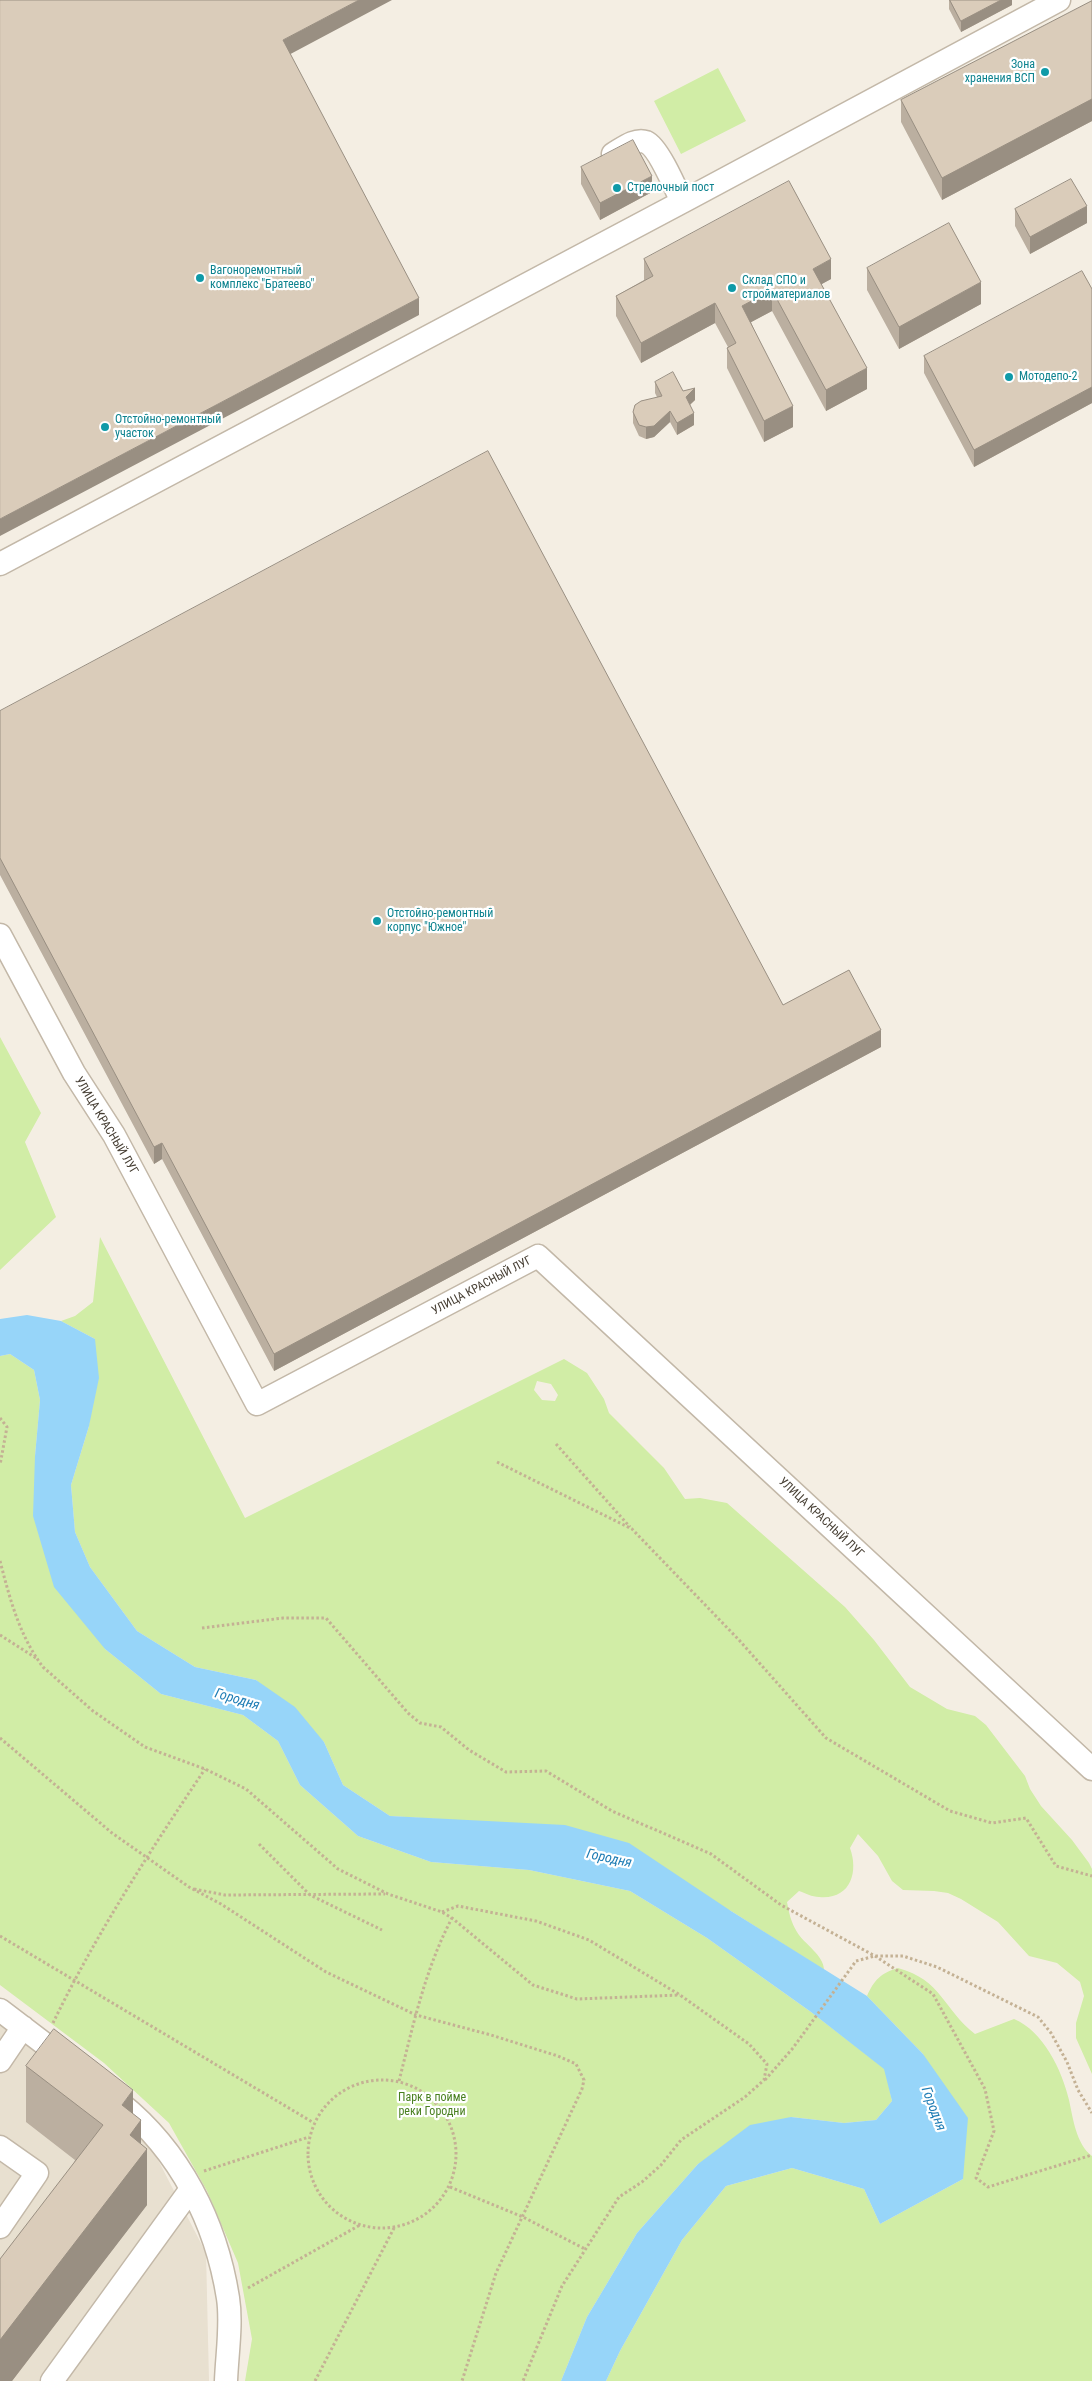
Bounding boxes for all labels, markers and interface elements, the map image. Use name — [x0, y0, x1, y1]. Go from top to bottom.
place label: Зона хранения ВСП — [965, 58, 1035, 86]
marker: Зона хранения ВСП — [1039, 66, 1051, 78]
place label: Стрелочный пост — [627, 181, 714, 195]
marker: Стрелочный пост — [611, 182, 623, 194]
place label: Вагоноремонтный комплекс "Братеево" — [210, 264, 314, 292]
marker: Вагоноремонтный комплекс "Братеево" — [194, 272, 206, 284]
place label: Склад СПО и стройматериалов — [742, 274, 830, 302]
marker: Склад СПО и стройматериалов — [726, 282, 738, 294]
place label: Мотодепо-2 — [1019, 370, 1078, 384]
marker: Мотодепо-2 — [1003, 371, 1015, 383]
place label: Отстойно-ремонтный участок — [115, 413, 221, 441]
marker: Отстойно-ремонтный участок — [99, 421, 111, 433]
place label: Отстойно-ремонтный корпус "Южное" — [387, 907, 493, 935]
marker: Отстойно-ремонтный корпус "Южное" — [371, 915, 383, 927]
street label: УЛИЦА КРАСНЫЙ ЛУГ — [71, 1075, 141, 1177]
street label: УЛИЦА КРАСНЫЙ ЛУГ — [429, 1254, 535, 1318]
street label: УЛИЦА КРАСНЫЙ ЛУГ — [775, 1475, 867, 1561]
water label: Городня — [213, 1686, 261, 1714]
water label: Городня — [585, 1846, 633, 1872]
water label: Городня — [917, 2085, 949, 2133]
park label: Парк в пойме реки Городни — [398, 2091, 466, 2119]

